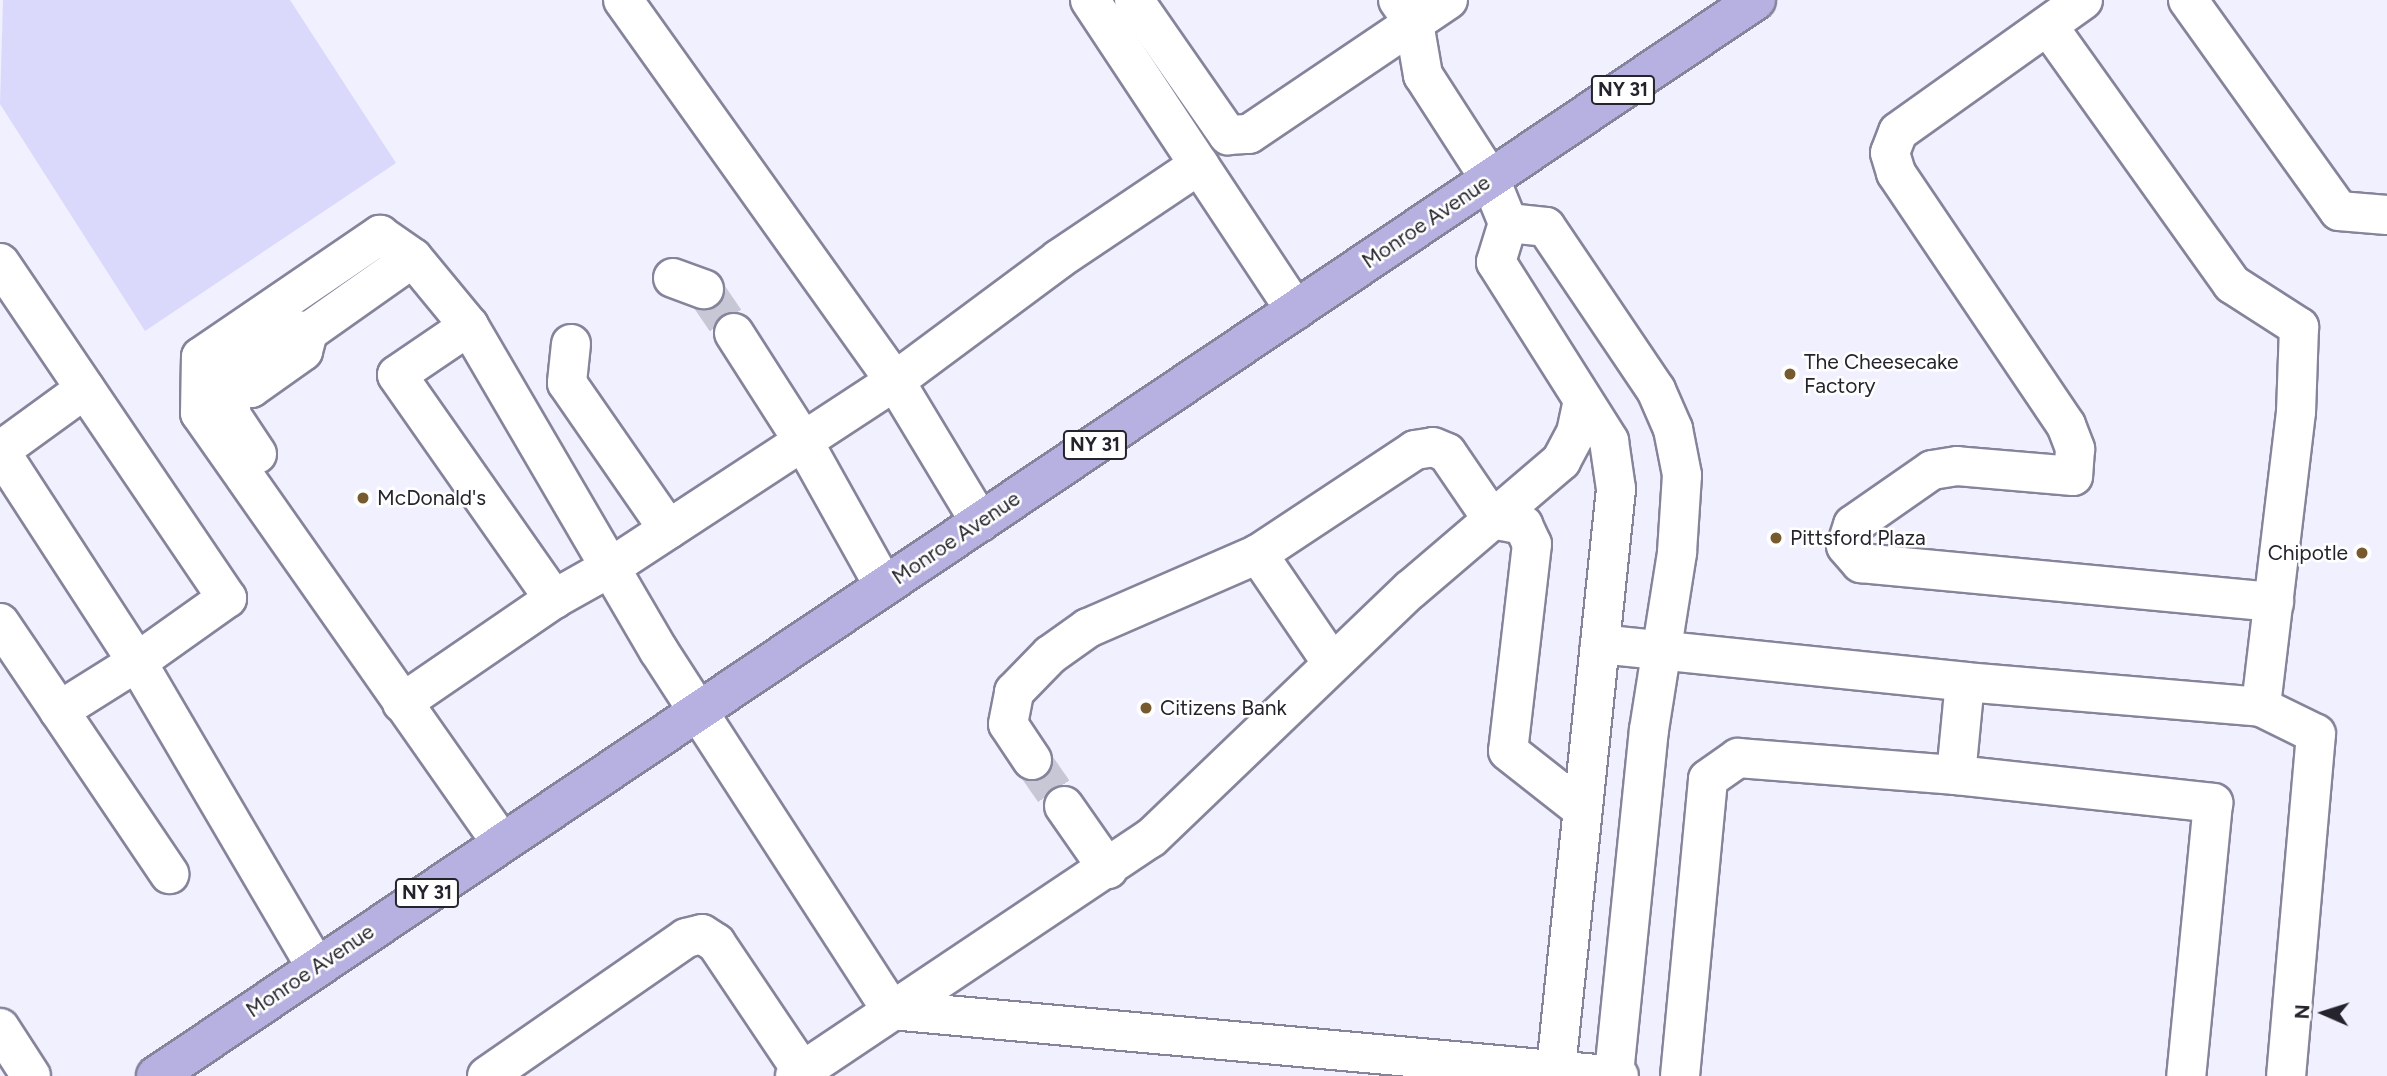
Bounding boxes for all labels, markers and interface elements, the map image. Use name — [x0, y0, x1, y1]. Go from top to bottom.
road number: NY 31 — [1590, 74, 1656, 106]
street label: Monroe Avenue — [1357, 170, 1495, 274]
place label: The Cheesecake Factory — [1804, 349, 1959, 399]
marker: The Cheesecake Factory — [1782, 366, 1798, 382]
road number: NY 31 — [1062, 430, 1128, 460]
place label: McDonald's — [377, 485, 486, 511]
street label: Monroe Avenue — [887, 486, 1025, 590]
marker: McDonald's — [355, 490, 371, 506]
place label: Pittsford Plaza — [1790, 525, 1926, 551]
marker: Pittsford Plaza — [1768, 530, 1784, 546]
place label: Chipotle — [2268, 540, 2348, 566]
marker: Chipotle — [2354, 545, 2370, 561]
place label: Citizens Bank — [1160, 695, 1287, 721]
marker: Citizens Bank — [1138, 700, 1154, 716]
road number: NY 31 — [394, 878, 460, 908]
street label: Monroe Avenue — [241, 919, 379, 1023]
north arrow — [2289, 978, 2359, 1048]
text: N — [2291, 1004, 2314, 1020]

